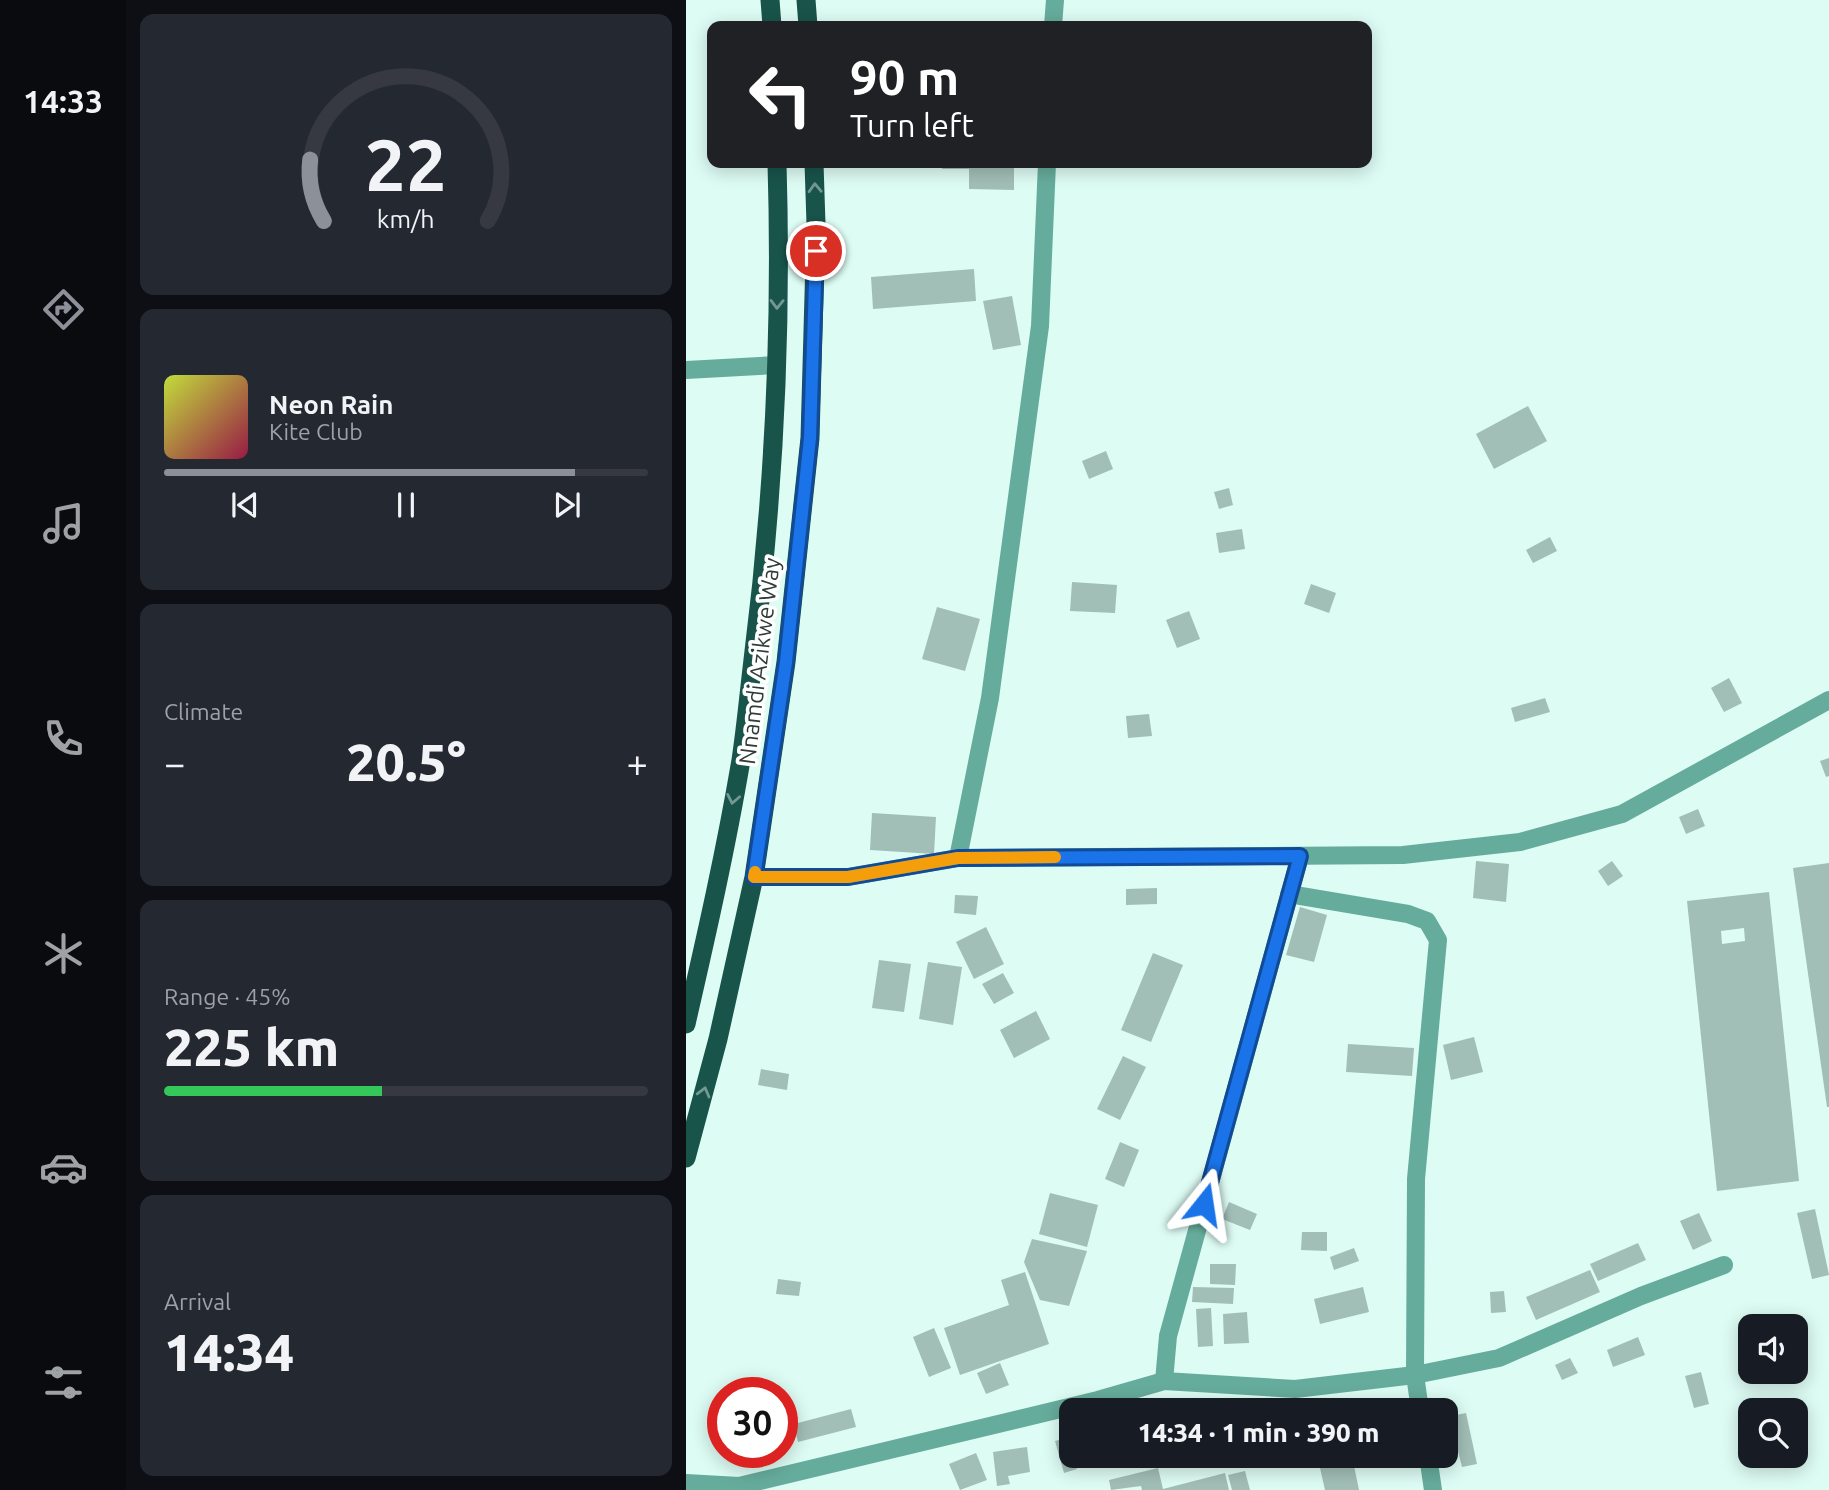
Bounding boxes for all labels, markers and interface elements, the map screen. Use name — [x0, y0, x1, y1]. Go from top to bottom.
icon: left — [735, 49, 826, 140]
text: 90 m — [850, 49, 959, 104]
text: 14:33 — [23, 83, 103, 119]
text: Turn left — [850, 107, 974, 143]
text: 22 — [365, 123, 447, 205]
one-way arrow — [807, 182, 822, 193]
text: km/h — [377, 204, 435, 232]
pin — [786, 221, 846, 281]
icon: arrive — [797, 232, 835, 270]
icon: directions — [39, 285, 88, 334]
one-way arrow — [770, 299, 785, 310]
text: Neon Rain — [269, 390, 394, 419]
text: Kite Club — [269, 419, 363, 444]
icon: previous — [226, 486, 264, 524]
icon: pause — [387, 486, 425, 524]
icon: next — [548, 486, 586, 524]
icon: music — [39, 499, 88, 548]
street label: Nnamdi Azikwe Way — [734, 556, 784, 766]
text: Climate — [164, 699, 243, 724]
icon: phone — [39, 714, 88, 763]
text: 20.5° — [346, 733, 466, 791]
text: − — [164, 742, 185, 784]
text: + — [627, 742, 648, 784]
one-way arrow — [727, 793, 742, 805]
icon: climate — [39, 929, 88, 978]
text: Range · 45% — [164, 984, 291, 1009]
text: 225 km — [164, 1018, 339, 1076]
one-way arrow — [696, 1086, 710, 1098]
icon: car — [39, 1143, 88, 1192]
position arrow — [1167, 1167, 1241, 1241]
text: Arrival — [164, 1289, 231, 1314]
map controls — [1738, 1314, 1808, 1468]
button: sound — [1738, 1314, 1808, 1384]
text: 14:34 — [164, 1323, 294, 1381]
icon: filters — [39, 1358, 88, 1407]
speed limit sign: 30 — [707, 1377, 798, 1468]
button: search — [1738, 1398, 1808, 1468]
text: 14:34 · 1 min · 390 m — [1138, 1418, 1379, 1447]

